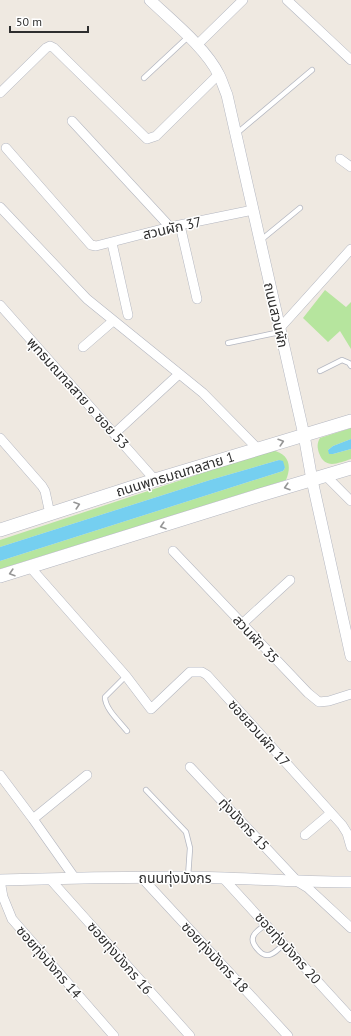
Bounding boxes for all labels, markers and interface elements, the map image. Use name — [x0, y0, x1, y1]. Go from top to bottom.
scale bar — [10, 8, 88, 34]
text: 50 m — [16, 14, 42, 29]
street label: สวนผัก 37 — [141, 212, 203, 244]
street label: ถนนสวนผัก — [260, 281, 292, 349]
street label: พุทธมณฑลสาย ๑ ซอย 53 — [23, 333, 133, 453]
one-way arrow — [278, 438, 285, 446]
street label: ถนนพุทธมณฑลสาย 1 — [114, 447, 236, 501]
one-way arrow — [283, 482, 290, 491]
one-way arrow — [73, 502, 80, 510]
one-way arrow — [159, 521, 166, 530]
one-way arrow — [8, 568, 15, 577]
street label: สวนผัก 35 — [229, 611, 283, 667]
street label: ซอยสวนผัก 17 — [224, 696, 294, 770]
street label: ทุ่งมังกร 15 — [215, 794, 273, 854]
street label: ถนนทุ่งมังกร — [139, 869, 212, 887]
street label: ซอยทุ่งมังกร 20 — [251, 908, 325, 988]
street label: ซอยทุ่งมังกร 16 — [84, 918, 156, 998]
street label: ซอยทุ่งมังกร 18 — [178, 918, 252, 996]
street label: ซอยทุ่งมังกร 14 — [13, 922, 86, 1002]

